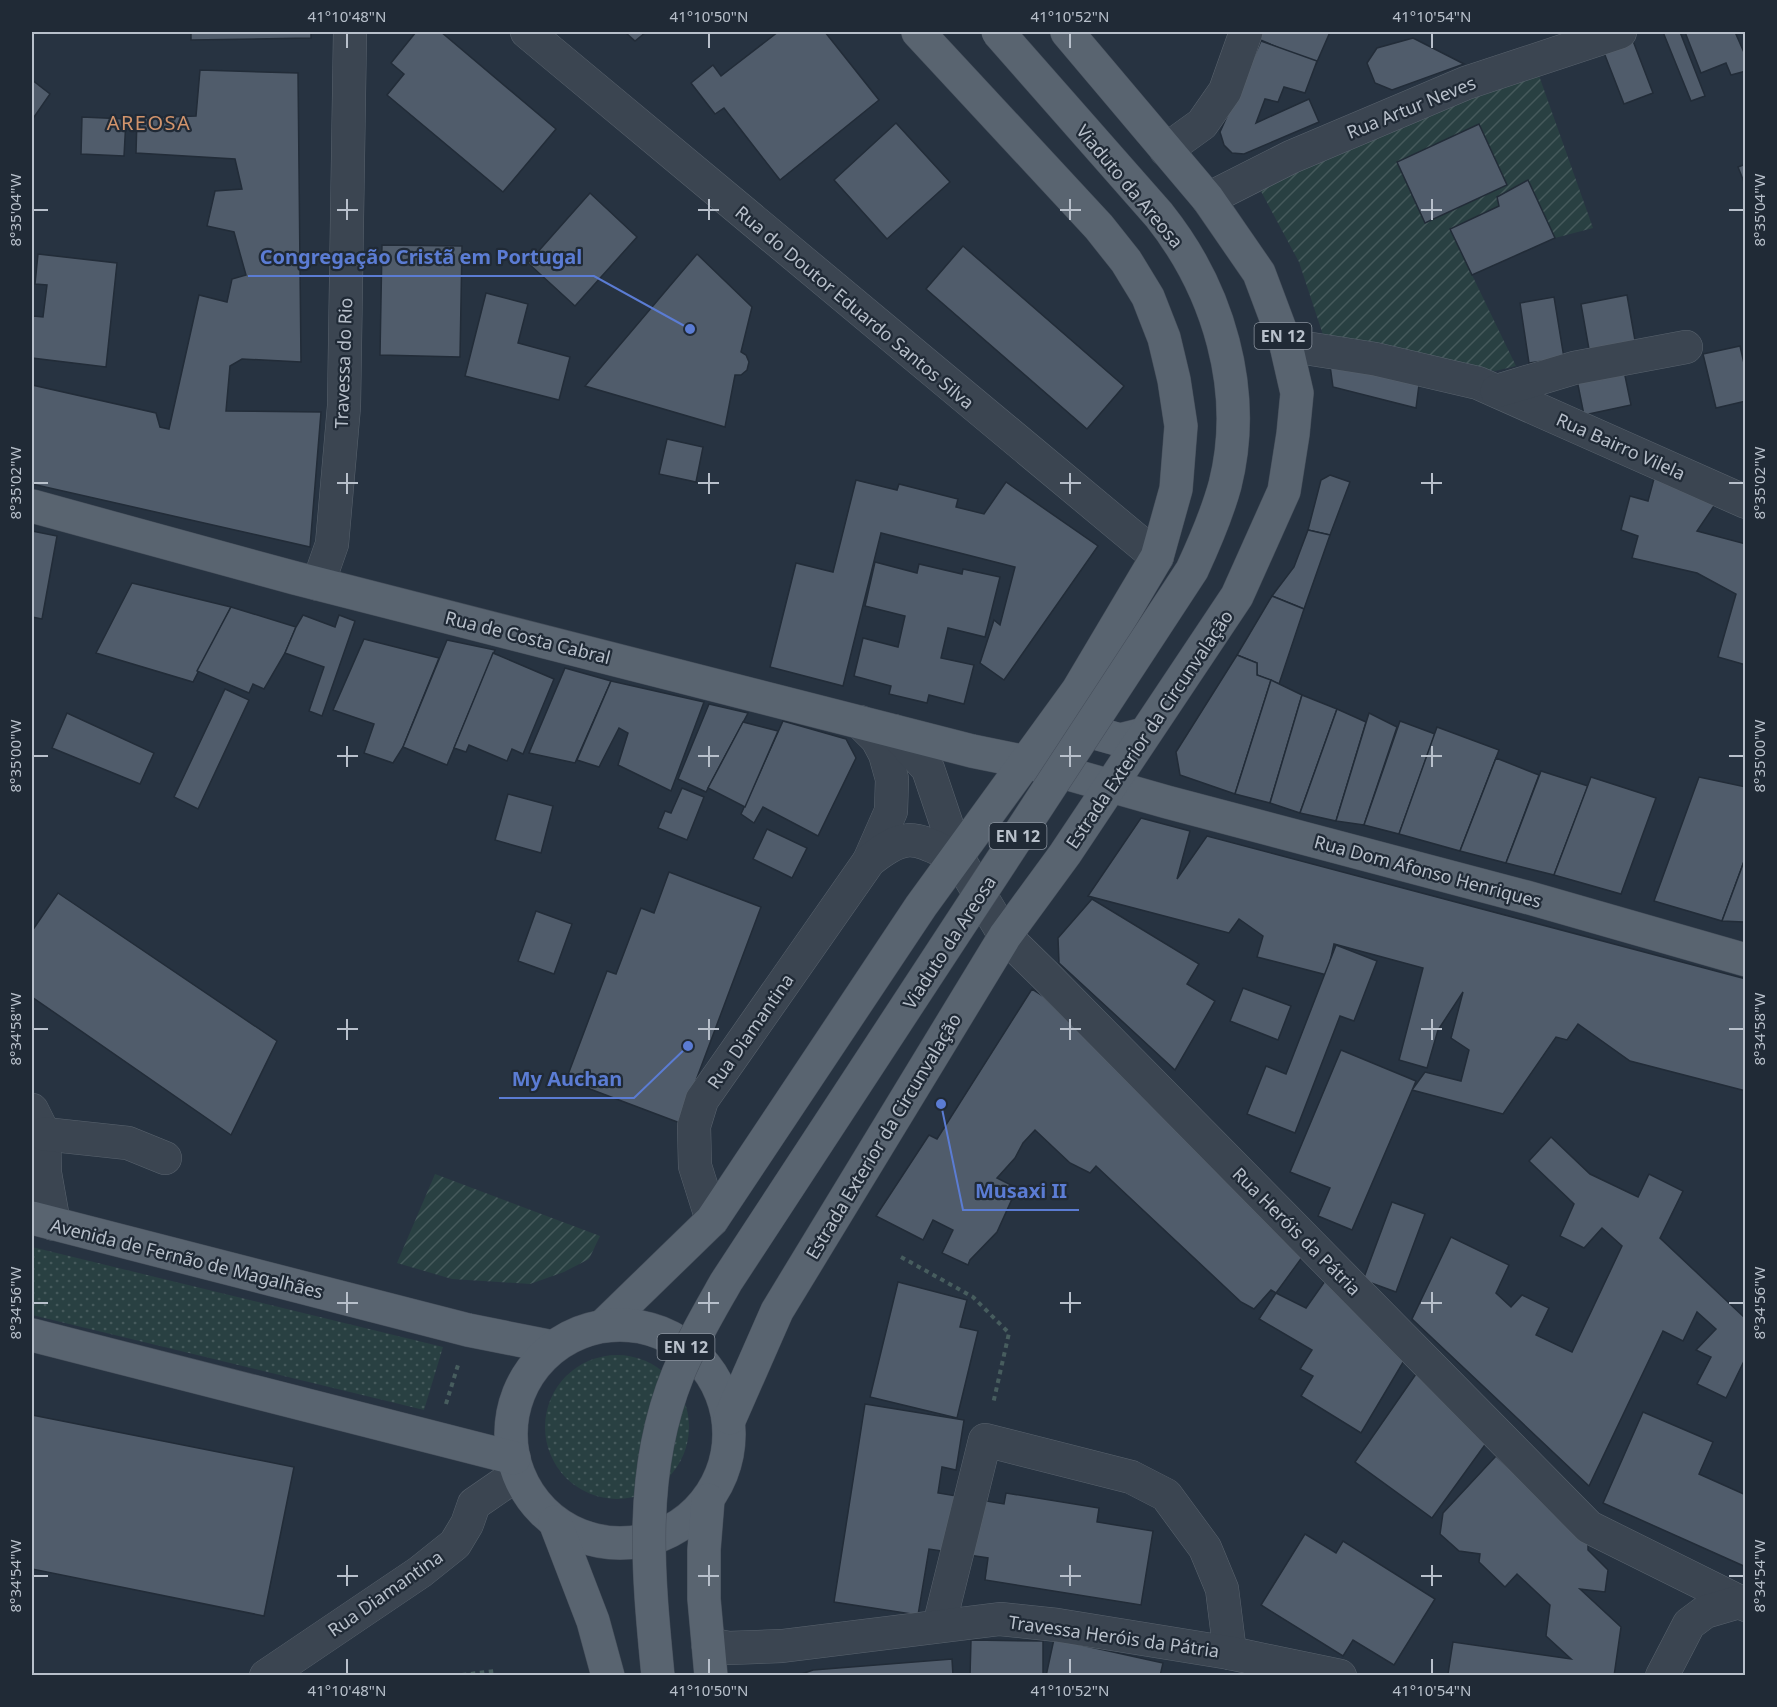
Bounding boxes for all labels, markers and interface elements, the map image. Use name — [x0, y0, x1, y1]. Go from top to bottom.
text: 41°10'48"N — [308, 6, 386, 26]
text: 41°10'50"N — [670, 6, 748, 26]
text: 41°10'52"N — [1031, 6, 1109, 26]
text: 41°10'54"N — [1393, 6, 1471, 26]
street label: Rua Artur Neves — [1343, 70, 1479, 144]
district label: AREOSA — [107, 109, 191, 136]
street label: Viaduto da Areosa — [1071, 119, 1189, 253]
text: 8°35'04"W — [5, 173, 25, 247]
text: 8°35'04"W — [1749, 173, 1769, 247]
street label: Rua do Doutor Eduardo Santos Silva — [731, 200, 979, 414]
callout: Congregação Cristã em Portugal — [248, 238, 594, 276]
text: Congregação Cristã em Portugal — [260, 243, 582, 270]
street label: Travessa do Rio — [329, 297, 357, 429]
road number: EN 12 — [1254, 323, 1312, 349]
street label: Rua Bairro Vilela — [1553, 407, 1689, 485]
text: 8°35'02"W — [5, 446, 25, 520]
text: 8°35'02"W — [1749, 446, 1769, 520]
street label: Rua de Costa Cabral — [443, 605, 613, 669]
street label: Estrada Exterior da Circunvalação — [1060, 605, 1238, 853]
text: 8°35'00"W — [5, 719, 25, 793]
text: 8°35'00"W — [1749, 719, 1769, 793]
road number: EN 12 — [990, 823, 1046, 849]
street label: Rua Dom Afonso Henriques — [1312, 829, 1544, 913]
street label: Viaduto da Areosa — [897, 871, 1001, 1013]
street label: Rua Diamantina — [701, 969, 799, 1093]
text: 8°34'58"W — [5, 992, 25, 1066]
text: 8°34'58"W — [1749, 992, 1769, 1066]
street label: Estrada Exterior da Circunvalação — [800, 1009, 966, 1263]
callout: My Auchan — [499, 1060, 634, 1098]
text: My Auchan — [512, 1065, 622, 1092]
street label: Rua Heróis da Pátria — [1228, 1162, 1366, 1300]
callout: Musaxi II — [963, 1172, 1079, 1210]
text: Musaxi II — [975, 1177, 1067, 1204]
street label: Avenida de Fernão de Magalhães — [48, 1212, 326, 1304]
text: 8°34'56"W — [5, 1266, 25, 1340]
text: 8°34'56"W — [1749, 1266, 1769, 1340]
road number: EN 12 — [658, 1334, 714, 1360]
text: 8°34'54"W — [5, 1539, 25, 1613]
text: 8°34'54"W — [1749, 1539, 1769, 1613]
street label: Rua Diamantina — [323, 1544, 447, 1642]
street label: Travessa Heróis da Pátria — [1007, 1609, 1221, 1663]
text: 41°10'48"N — [308, 1680, 386, 1700]
text: 41°10'50"N — [670, 1680, 748, 1700]
text: 41°10'52"N — [1031, 1680, 1109, 1700]
text: 41°10'54"N — [1393, 1680, 1471, 1700]

